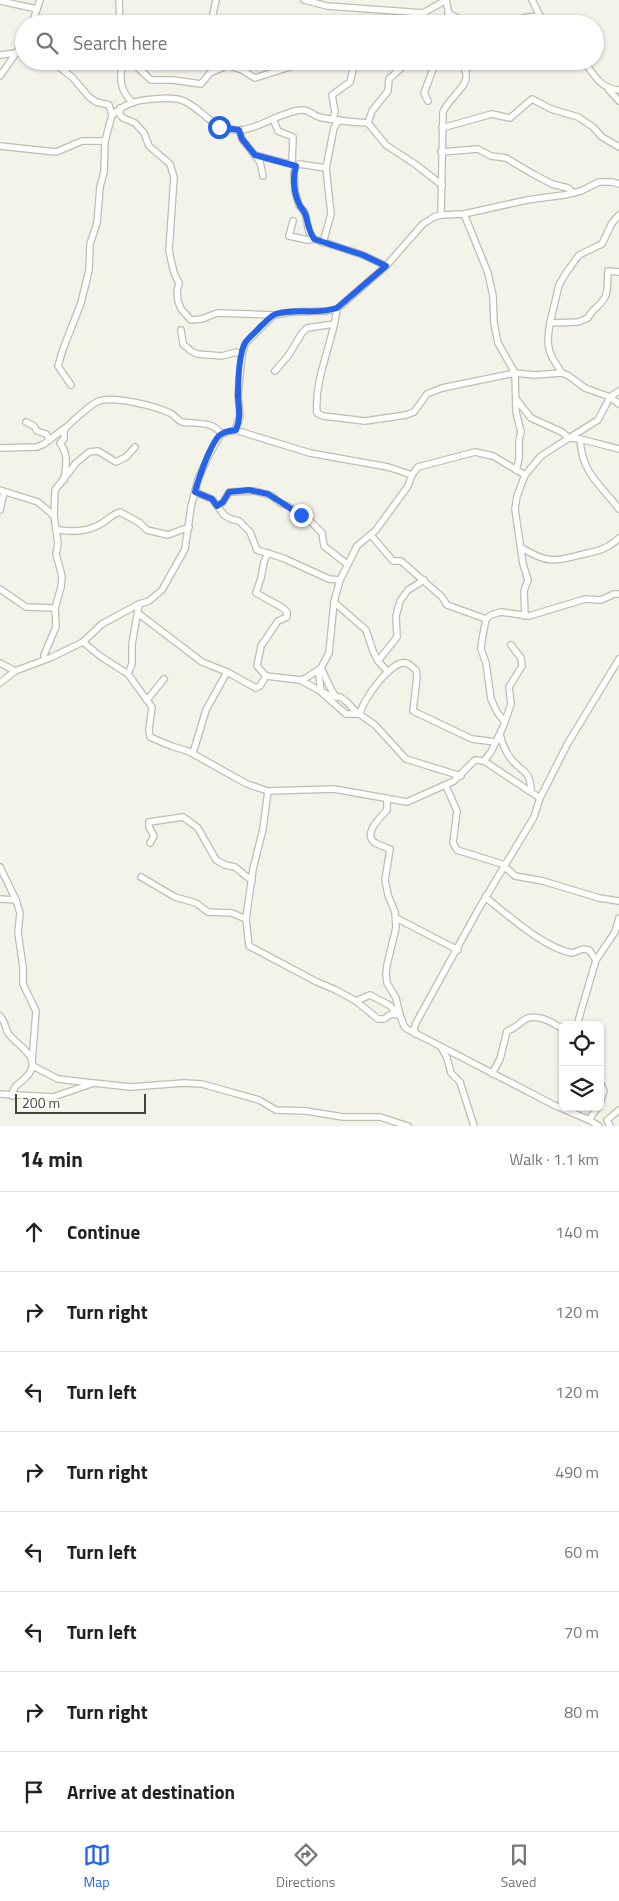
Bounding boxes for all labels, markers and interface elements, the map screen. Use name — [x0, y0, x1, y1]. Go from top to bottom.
search box — [15, 15, 604, 70]
text: Search here — [73, 28, 167, 57]
icon: search — [33, 29, 61, 57]
route start — [208, 116, 231, 139]
route end — [290, 504, 313, 527]
map controls — [559, 1021, 604, 1111]
button: locate — [559, 1021, 604, 1066]
button: layers — [559, 1066, 604, 1111]
scale bar — [15, 1091, 146, 1114]
text: 200 m — [22, 1092, 60, 1113]
text: 14 min — [20, 1143, 83, 1175]
text: Walk · 1.1 km — [509, 1147, 599, 1171]
text: Continue — [67, 1217, 140, 1246]
icon: ahead — [20, 1218, 48, 1246]
text: 140 m — [555, 1220, 599, 1244]
text: Turn right — [67, 1297, 148, 1326]
icon: right — [20, 1298, 48, 1326]
text: 120 m — [555, 1300, 599, 1324]
text: Turn left — [67, 1377, 137, 1406]
icon: left — [20, 1378, 48, 1406]
text: 120 m — [555, 1380, 599, 1404]
text: Turn right — [67, 1457, 148, 1486]
icon: right — [20, 1458, 48, 1486]
text: 490 m — [555, 1460, 599, 1484]
text: Turn left — [67, 1537, 137, 1566]
icon: left — [20, 1538, 48, 1566]
text: 60 m — [564, 1540, 599, 1564]
text: Turn left — [67, 1617, 137, 1646]
icon: left — [20, 1618, 48, 1646]
text: 70 m — [564, 1620, 599, 1644]
text: Turn right — [67, 1697, 148, 1726]
icon: right — [20, 1698, 48, 1726]
text: 80 m — [564, 1700, 599, 1724]
text: Arrive at destination — [67, 1777, 235, 1806]
icon: arrive — [20, 1778, 48, 1806]
tab: Map — [83, 1841, 111, 1892]
tab: Directions — [276, 1841, 335, 1892]
tab: Saved — [501, 1841, 536, 1892]

